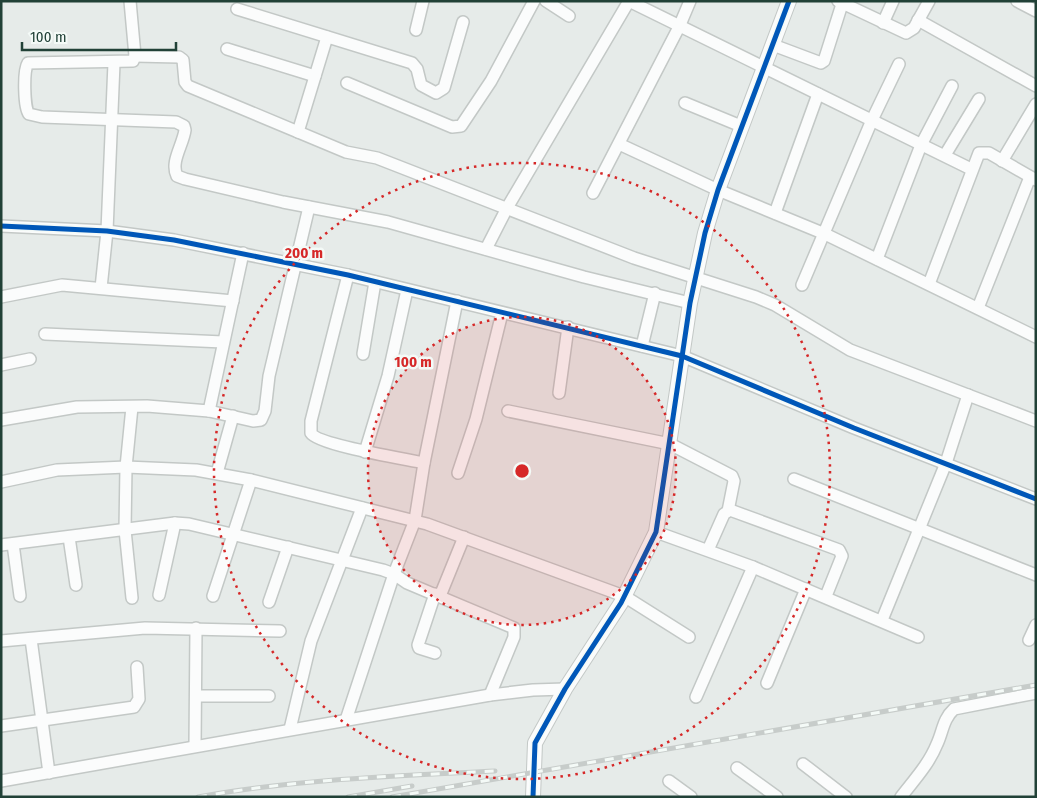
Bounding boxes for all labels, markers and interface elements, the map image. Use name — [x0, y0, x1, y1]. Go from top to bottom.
scale bar — [22, 20, 176, 52]
text: 100 m — [30, 28, 67, 46]
text: 200 m — [284, 244, 323, 262]
text: 100 m — [394, 353, 432, 371]
centre of rings — [513, 462, 531, 480]

